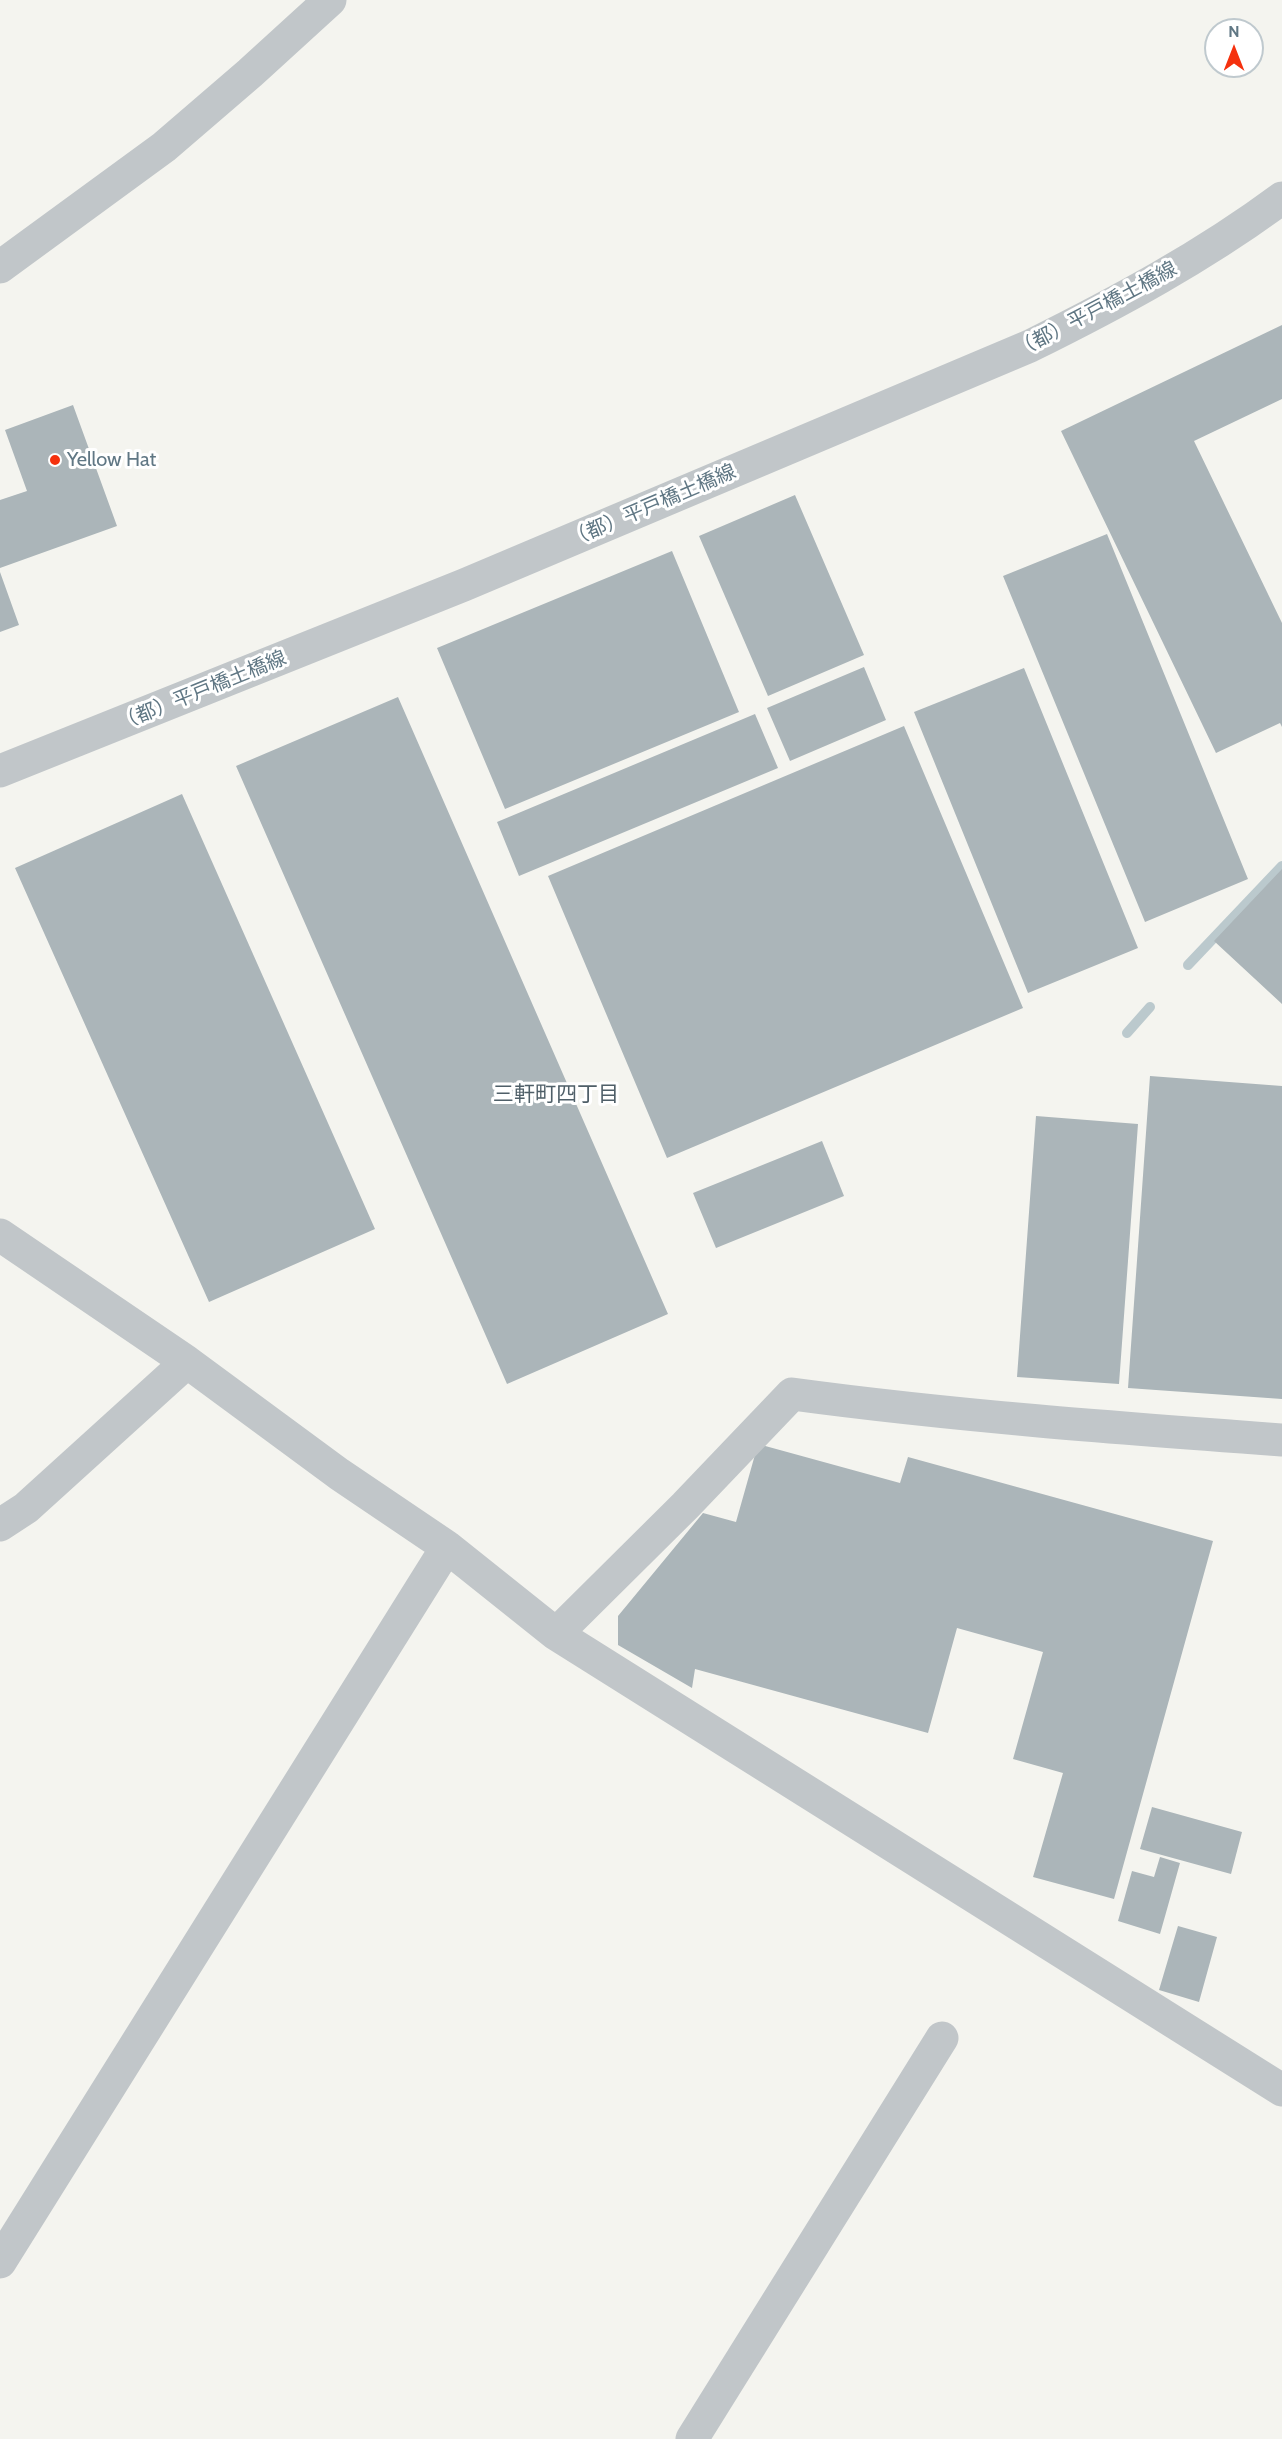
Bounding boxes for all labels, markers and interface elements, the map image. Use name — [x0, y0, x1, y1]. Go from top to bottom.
north arrow — [1204, 18, 1264, 78]
text: N — [1228, 22, 1240, 41]
street label: （都）平戸橋土橋線 — [1011, 257, 1181, 363]
place label: Yellow Hat — [67, 448, 156, 472]
marker: Yellow Hat — [48, 453, 62, 467]
street label: （都）平戸橋土橋線 — [564, 460, 740, 552]
street label: （都）平戸橋土橋線 — [114, 646, 290, 736]
district label: 三軒町四丁目 — [493, 1082, 619, 1108]

